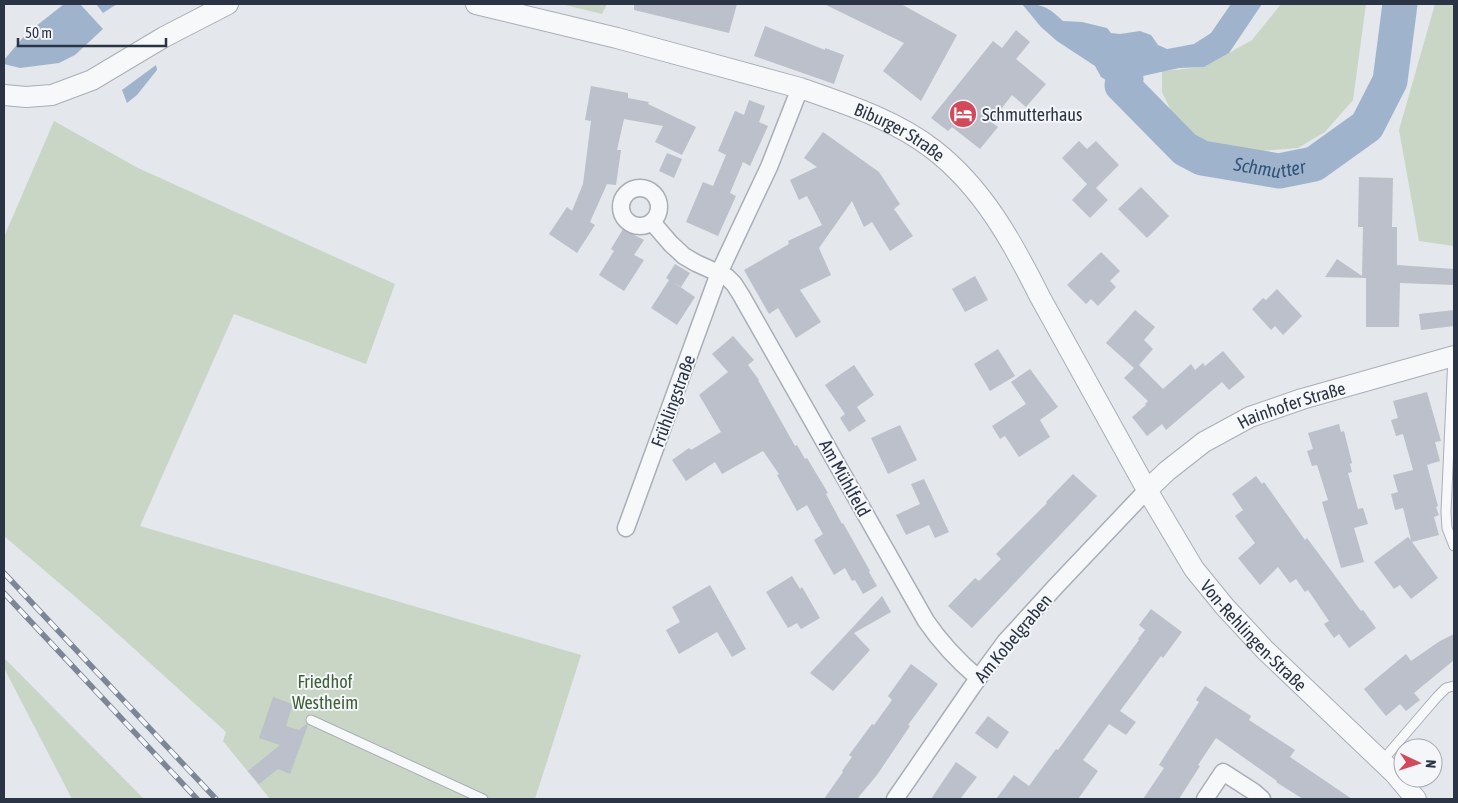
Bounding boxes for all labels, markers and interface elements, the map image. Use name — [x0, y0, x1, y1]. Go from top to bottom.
scale bar — [18, 15, 165, 47]
text: 50 m — [25, 24, 52, 41]
street label: Biburger Straße — [852, 98, 950, 165]
hotel icon: Schmutterhaus — [948, 99, 978, 129]
place label: Schmutterhaus — [982, 104, 1082, 125]
water label: Schmutter — [1231, 152, 1309, 182]
street label: Frühlingstraße — [647, 352, 699, 450]
street label: Hainhofer Straße — [1233, 377, 1348, 433]
street label: Am Mühlfeld — [815, 436, 875, 520]
street label: Von-Rehlingen-Straße — [1197, 575, 1312, 695]
street label: Am Kobelgraben — [970, 590, 1056, 686]
park label: Friedhof Westheim — [292, 671, 358, 713]
north arrow — [1393, 738, 1443, 788]
text: N — [1423, 759, 1439, 769]

